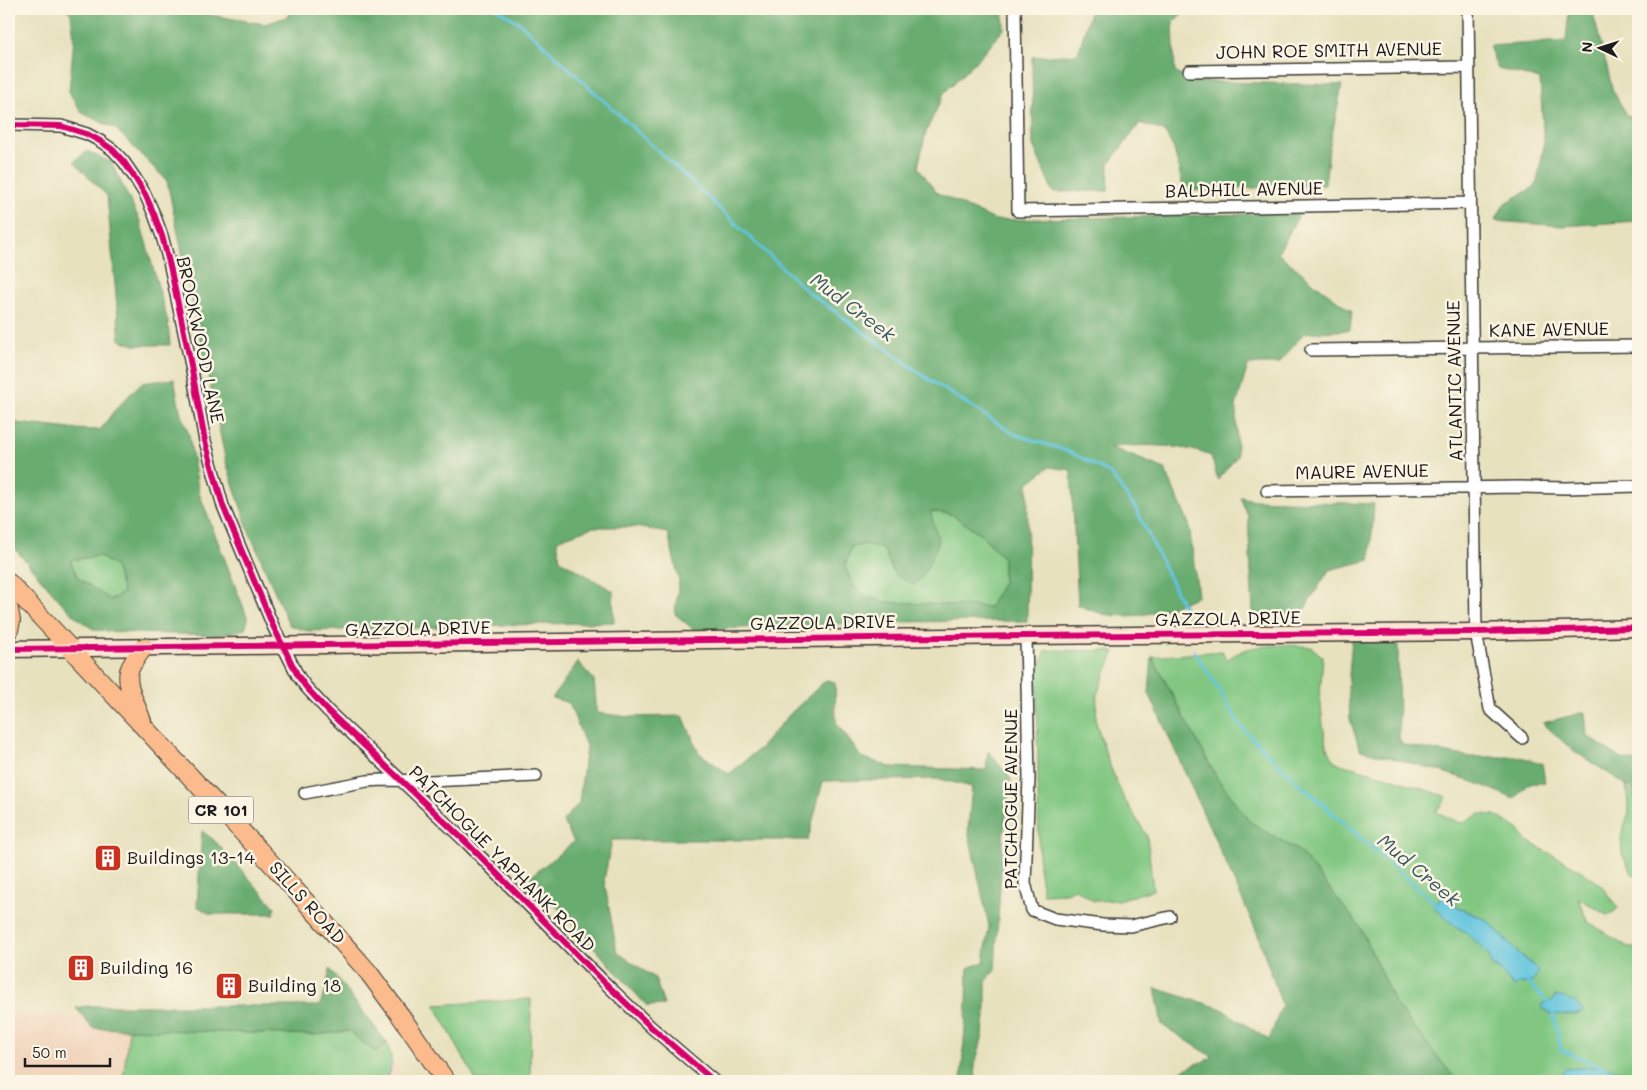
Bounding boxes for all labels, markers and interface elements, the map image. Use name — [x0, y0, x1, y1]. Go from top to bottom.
north arrow — [1574, 22, 1624, 72]
street label: JOHN ROE SMITH AVENUE — [1216, 36, 1442, 64]
text: N — [1577, 41, 1596, 53]
street label: BALDHILL AVENUE — [1165, 176, 1323, 202]
street label: BROOKWOOD LANE — [172, 254, 230, 425]
water label: Mud Creek — [806, 266, 902, 347]
street label: ATLANTIC AVENUE — [1441, 300, 1467, 462]
street label: KANE AVENUE — [1489, 316, 1609, 342]
street label: MAURE AVENUE — [1295, 458, 1429, 484]
street label: GAZZOLA DRIVE — [1155, 605, 1301, 631]
street label: GAZZOLA DRIVE — [750, 609, 896, 635]
street label: GAZZOLA DRIVE — [345, 615, 491, 641]
street label: PATCHOGUE AVENUE — [998, 709, 1022, 889]
street label: PATCHOGUE YAPHANK ROAD — [404, 760, 601, 957]
road number: CR 101 — [188, 796, 254, 824]
water label: Mud Creek — [1373, 828, 1466, 912]
building icon: Buildings 13-14 — [93, 843, 123, 873]
place label: Buildings 13-14 — [127, 845, 255, 869]
street label: SILLS ROAD — [264, 856, 351, 949]
building icon: Building 16 — [66, 953, 96, 983]
place label: Building 16 — [100, 955, 193, 979]
building icon: Building 18 — [214, 971, 244, 1001]
place label: Building 18 — [248, 973, 341, 997]
scale bar — [25, 1035, 110, 1067]
text: 50 m — [32, 1042, 67, 1062]

